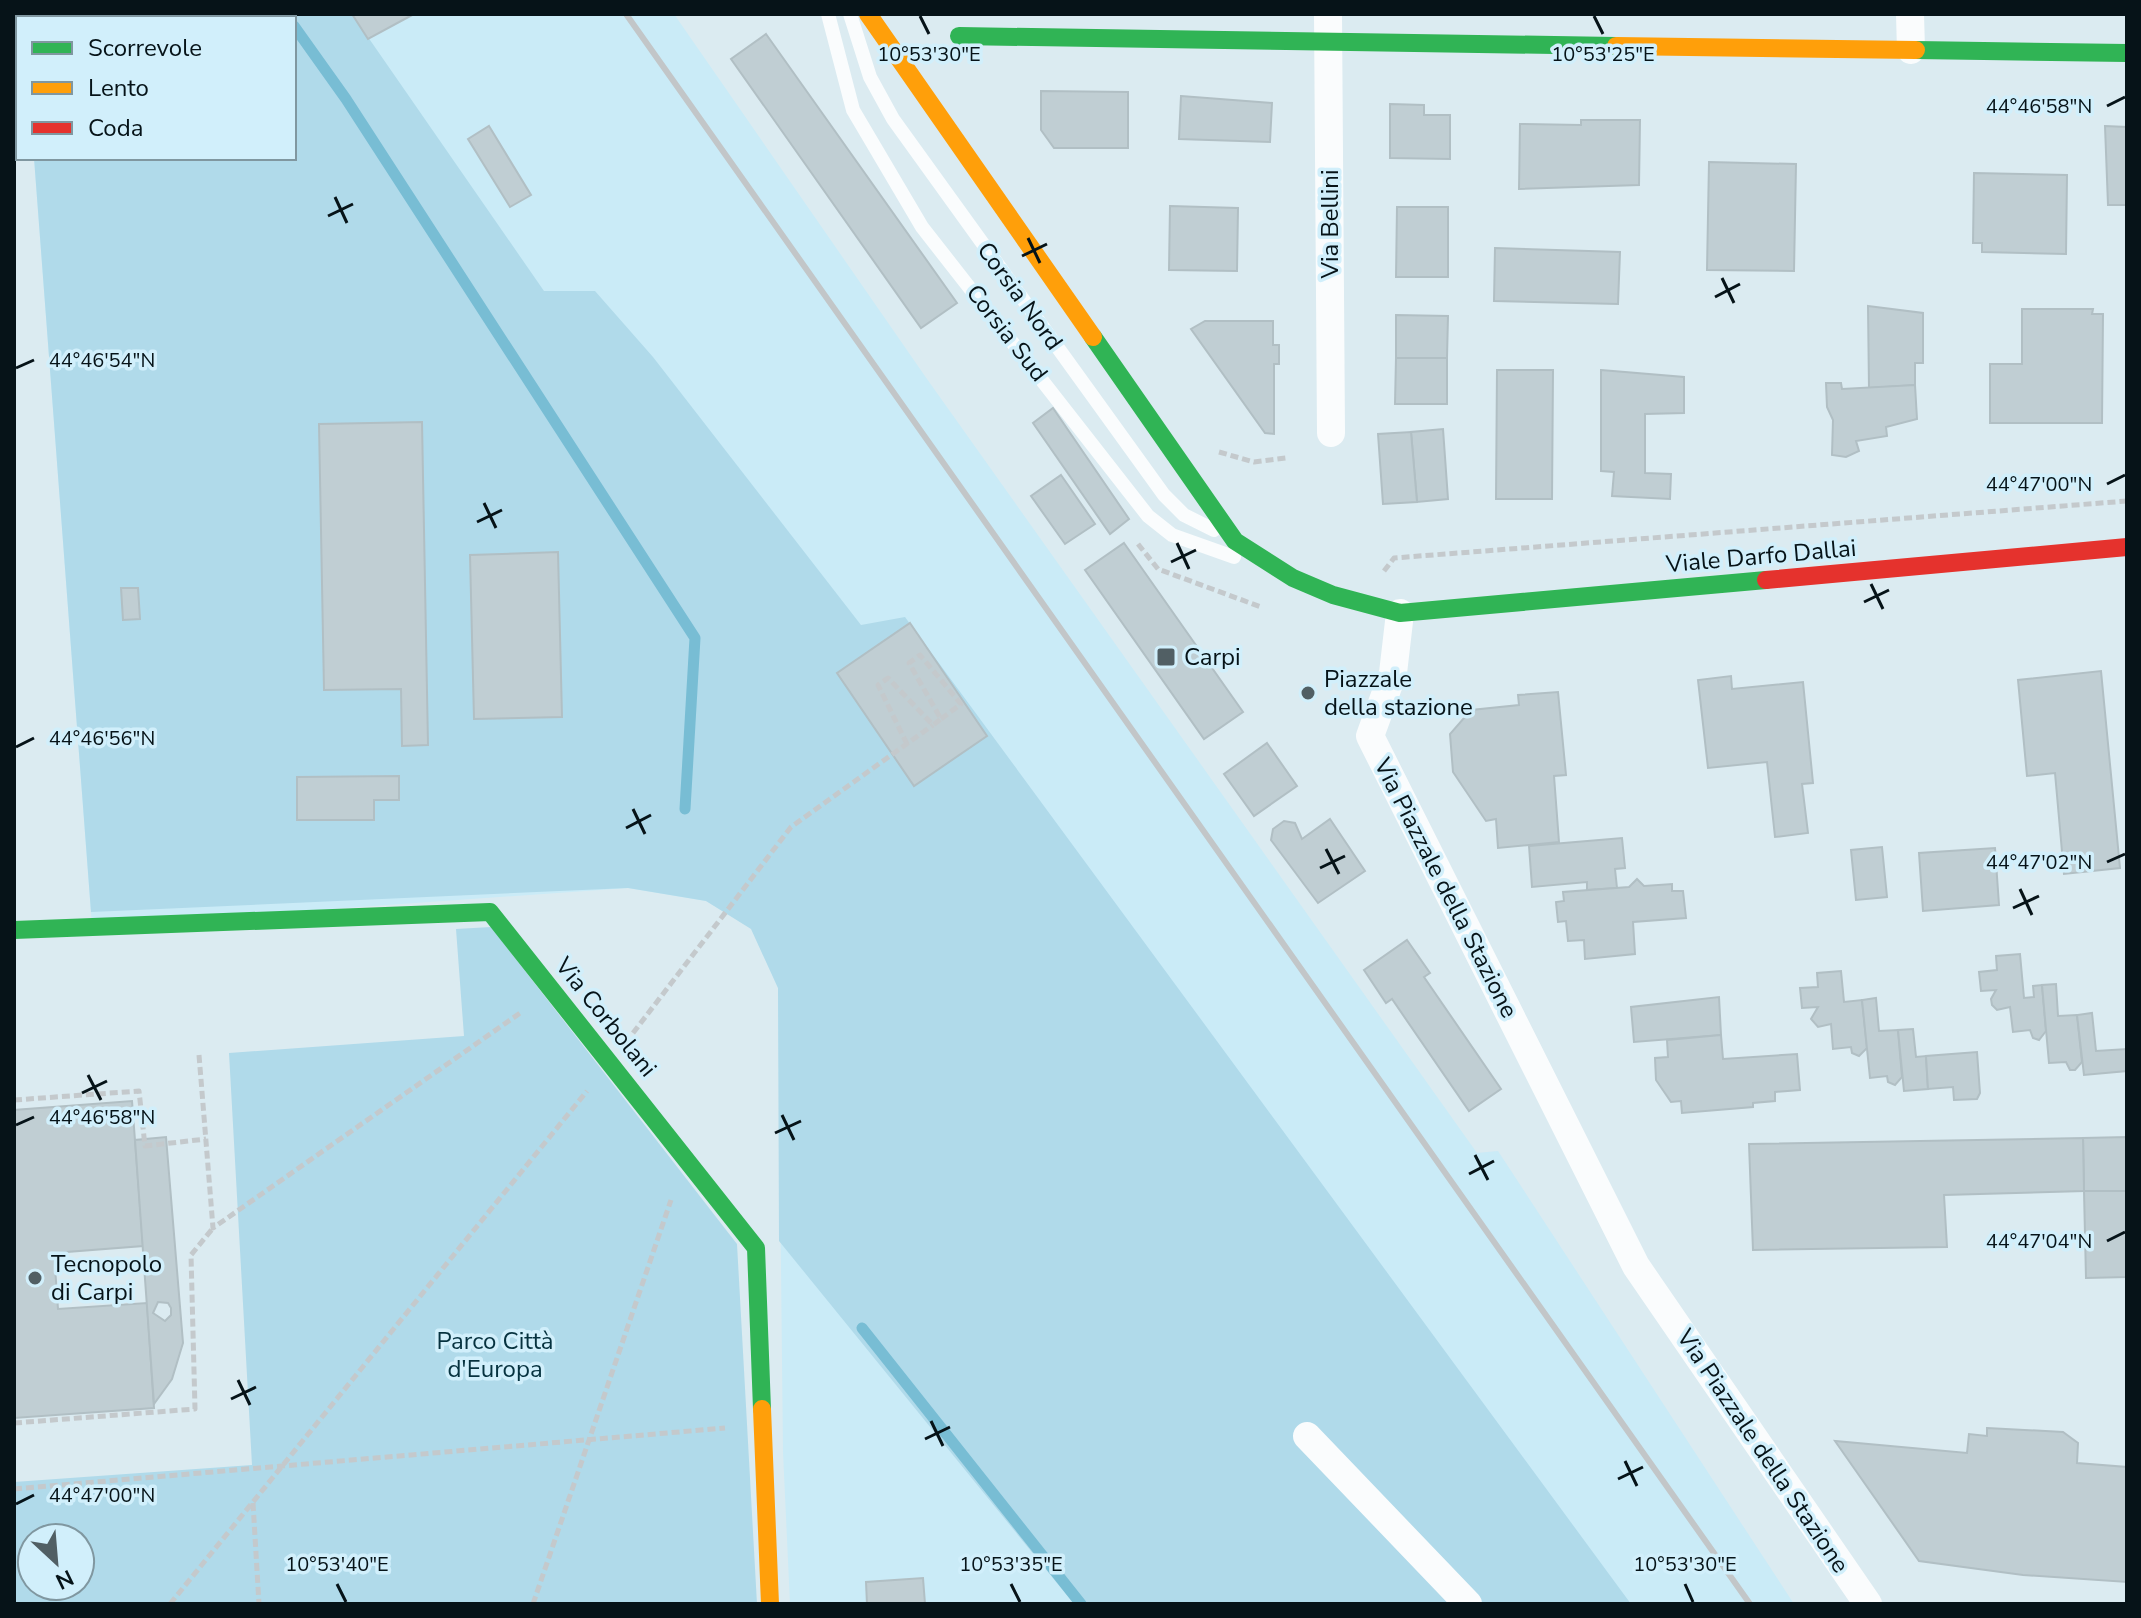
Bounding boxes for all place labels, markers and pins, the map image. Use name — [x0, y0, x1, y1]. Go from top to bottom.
place label: Carpi — [1184, 641, 1241, 673]
marker: Carpi — [1155, 646, 1177, 668]
place label: Piazzale della stazione — [1324, 663, 1473, 723]
marker: Piazzale della stazione — [1299, 684, 1317, 702]
place label: Tecnopolo di Carpi — [51, 1248, 162, 1308]
marker: Tecnopolo di Carpi — [26, 1269, 44, 1287]

